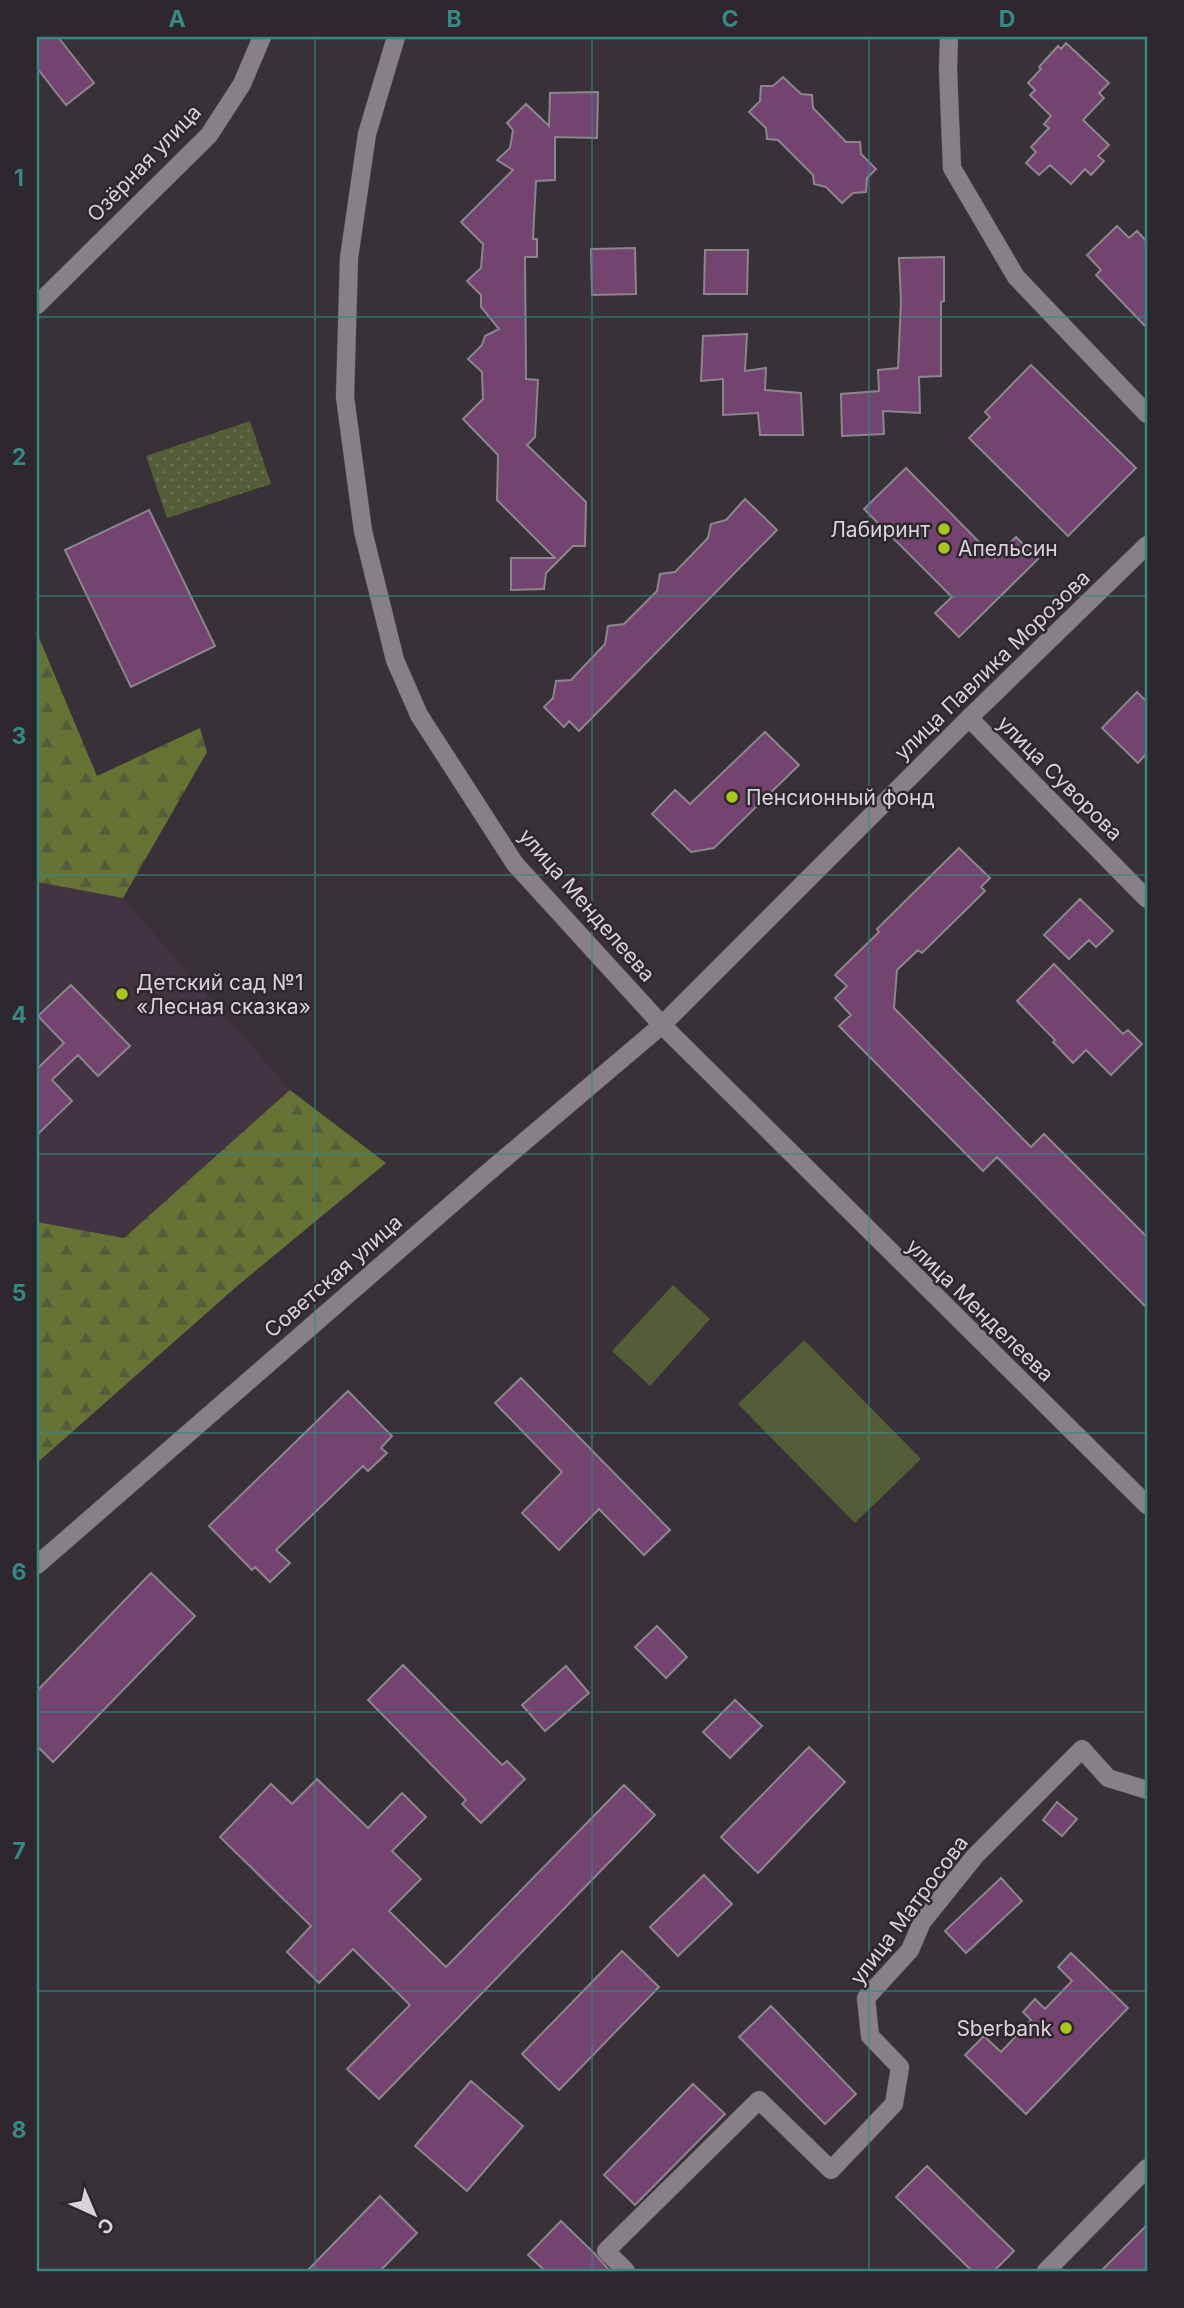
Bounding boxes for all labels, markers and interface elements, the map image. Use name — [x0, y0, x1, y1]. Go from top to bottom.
text: A — [168, 5, 186, 33]
text: B — [446, 5, 462, 33]
text: C — [721, 5, 739, 33]
text: D — [999, 5, 1015, 33]
street label: Озёрная улица — [82, 99, 206, 227]
text: 1 — [14, 164, 24, 192]
text: 2 — [12, 443, 26, 471]
place label: Лабиринт — [830, 517, 930, 542]
marker: Лабиринт — [936, 521, 952, 537]
place label: Апельсин — [958, 536, 1058, 561]
marker: Апельсин — [936, 540, 952, 556]
street label: улица Павлика Морозова — [889, 565, 1095, 765]
street label: улица Суворова — [992, 710, 1128, 846]
text: 3 — [12, 722, 26, 750]
place label: Пенсионный фонд — [746, 785, 935, 810]
marker: Пенсионный фонд — [724, 789, 740, 805]
street label: улица Менделеева — [514, 823, 660, 987]
place label: Детский сад №1 «Лесная сказка» — [136, 970, 311, 1019]
marker: Детский сад №1 «Лесная сказка» — [114, 986, 130, 1002]
text: 4 — [11, 1001, 27, 1029]
street label: Советская улица — [259, 1210, 407, 1342]
street label: улица Менделеева — [901, 1233, 1059, 1387]
text: 5 — [12, 1279, 26, 1307]
text: 6 — [12, 1558, 26, 1586]
street label: улица Матросова — [845, 1831, 973, 1989]
text: 7 — [12, 1837, 26, 1865]
place label: Sberbank — [956, 2016, 1052, 2041]
marker: Sberbank — [1058, 2020, 1074, 2036]
text: 8 — [12, 2116, 26, 2144]
north arrow — [60, 2178, 130, 2248]
text: С — [92, 2213, 119, 2239]

